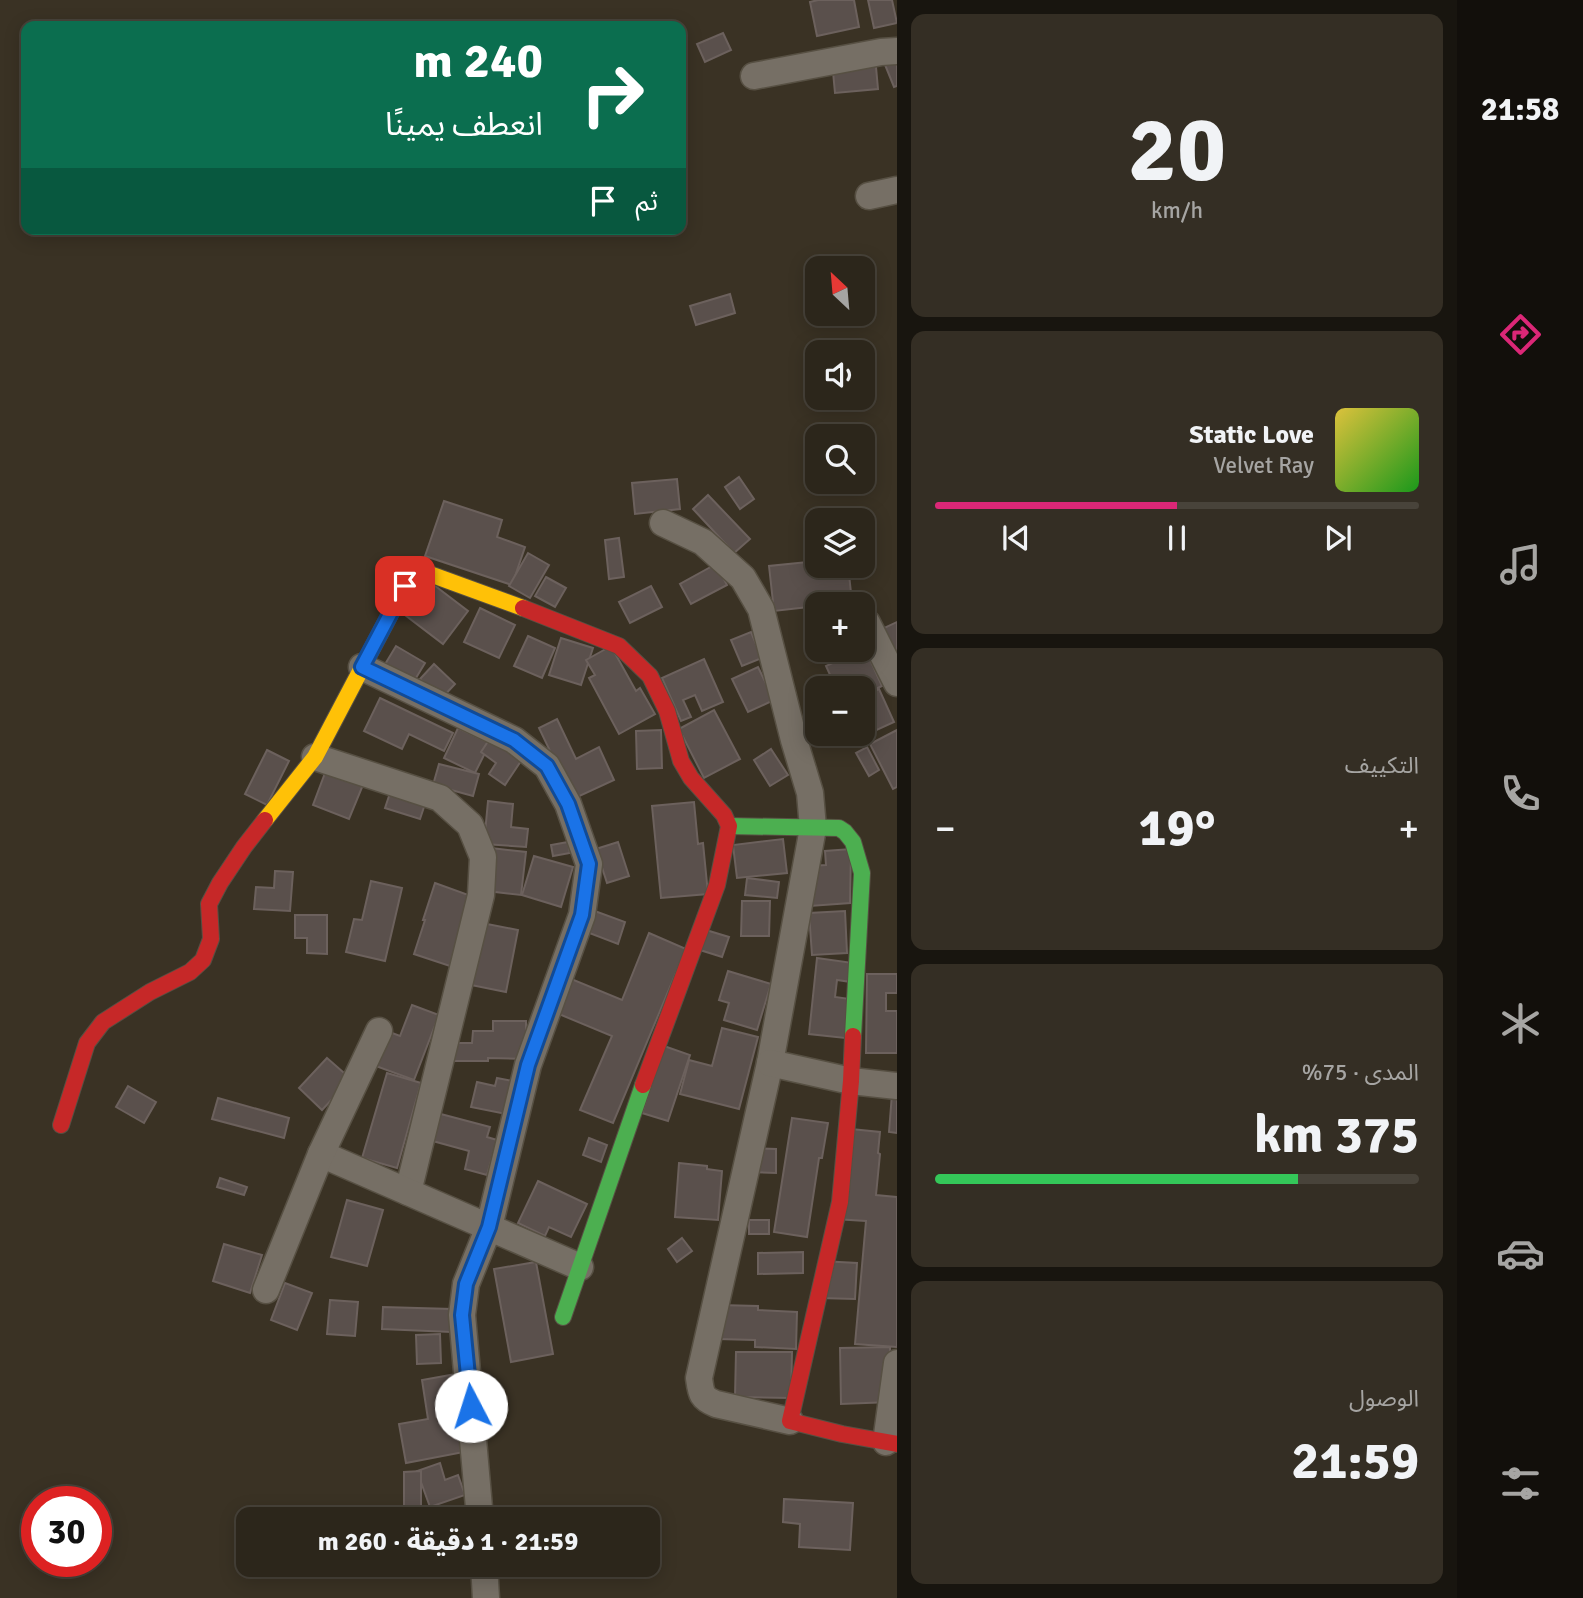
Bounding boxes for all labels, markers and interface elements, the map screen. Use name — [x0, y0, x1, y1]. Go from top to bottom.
text: 240 m — [413, 31, 543, 91]
icon: right — [567, 49, 658, 140]
text: 21:58 — [1481, 90, 1559, 129]
text: 20 — [1128, 94, 1226, 207]
text: انعطف يمينًا — [385, 105, 543, 144]
icon: arrive — [584, 182, 622, 220]
text: ثم — [636, 186, 658, 218]
text: km/h — [1151, 196, 1203, 225]
north arrow — [805, 256, 875, 326]
map controls — [805, 256, 875, 746]
icon: directions — [1496, 310, 1545, 359]
button: sound — [805, 340, 875, 410]
text: Static Love — [1189, 419, 1314, 451]
button: search — [805, 424, 875, 494]
text: Velvet Ray — [1213, 451, 1314, 480]
button: layers — [805, 508, 875, 578]
icon: previous — [997, 519, 1035, 557]
icon: pause — [1158, 519, 1196, 557]
icon: next — [1319, 519, 1357, 557]
icon: music — [1496, 540, 1545, 589]
pin — [375, 556, 435, 616]
icon: arrive — [386, 567, 424, 605]
button: + — [805, 592, 875, 662]
button: − — [805, 676, 875, 746]
text: التكييف — [1345, 751, 1419, 780]
icon: phone — [1496, 769, 1545, 818]
text: 19° — [1139, 796, 1215, 860]
text: − — [935, 805, 956, 852]
text: + — [1398, 805, 1419, 852]
icon: climate — [1496, 999, 1545, 1048]
text: المدى · 75% — [1302, 1058, 1419, 1087]
text: 375 km — [1254, 1103, 1419, 1167]
icon: car — [1496, 1229, 1545, 1278]
position arrow — [434, 1369, 508, 1443]
text: الوصول — [1349, 1384, 1419, 1413]
text: 21:59 — [1291, 1429, 1419, 1493]
icon: filters — [1496, 1459, 1545, 1508]
speed limit sign: 30 — [21, 1486, 112, 1577]
text: 21:59 · 1 دقيقة · 260 m — [318, 1526, 578, 1558]

